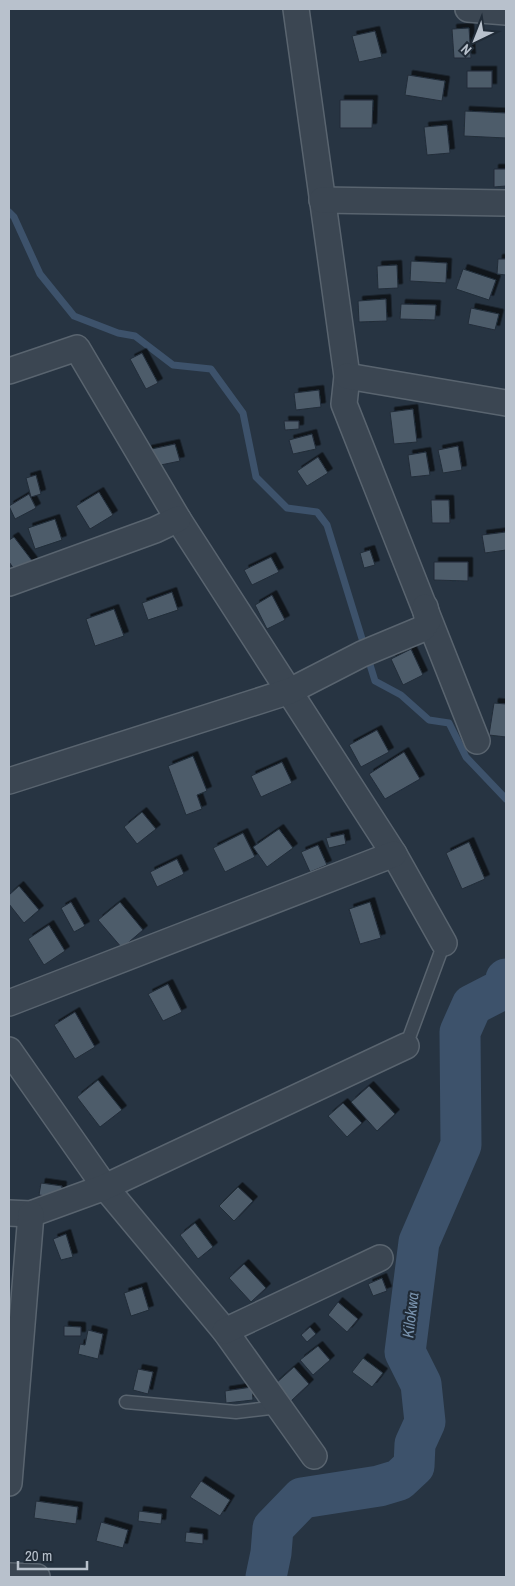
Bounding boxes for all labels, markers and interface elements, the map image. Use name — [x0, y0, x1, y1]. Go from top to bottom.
north arrow — [450, 15, 500, 65]
text: N — [457, 40, 475, 59]
water label: Kilokwa — [396, 1291, 424, 1339]
scale bar — [18, 1538, 86, 1570]
text: 20 m — [25, 1545, 52, 1566]

